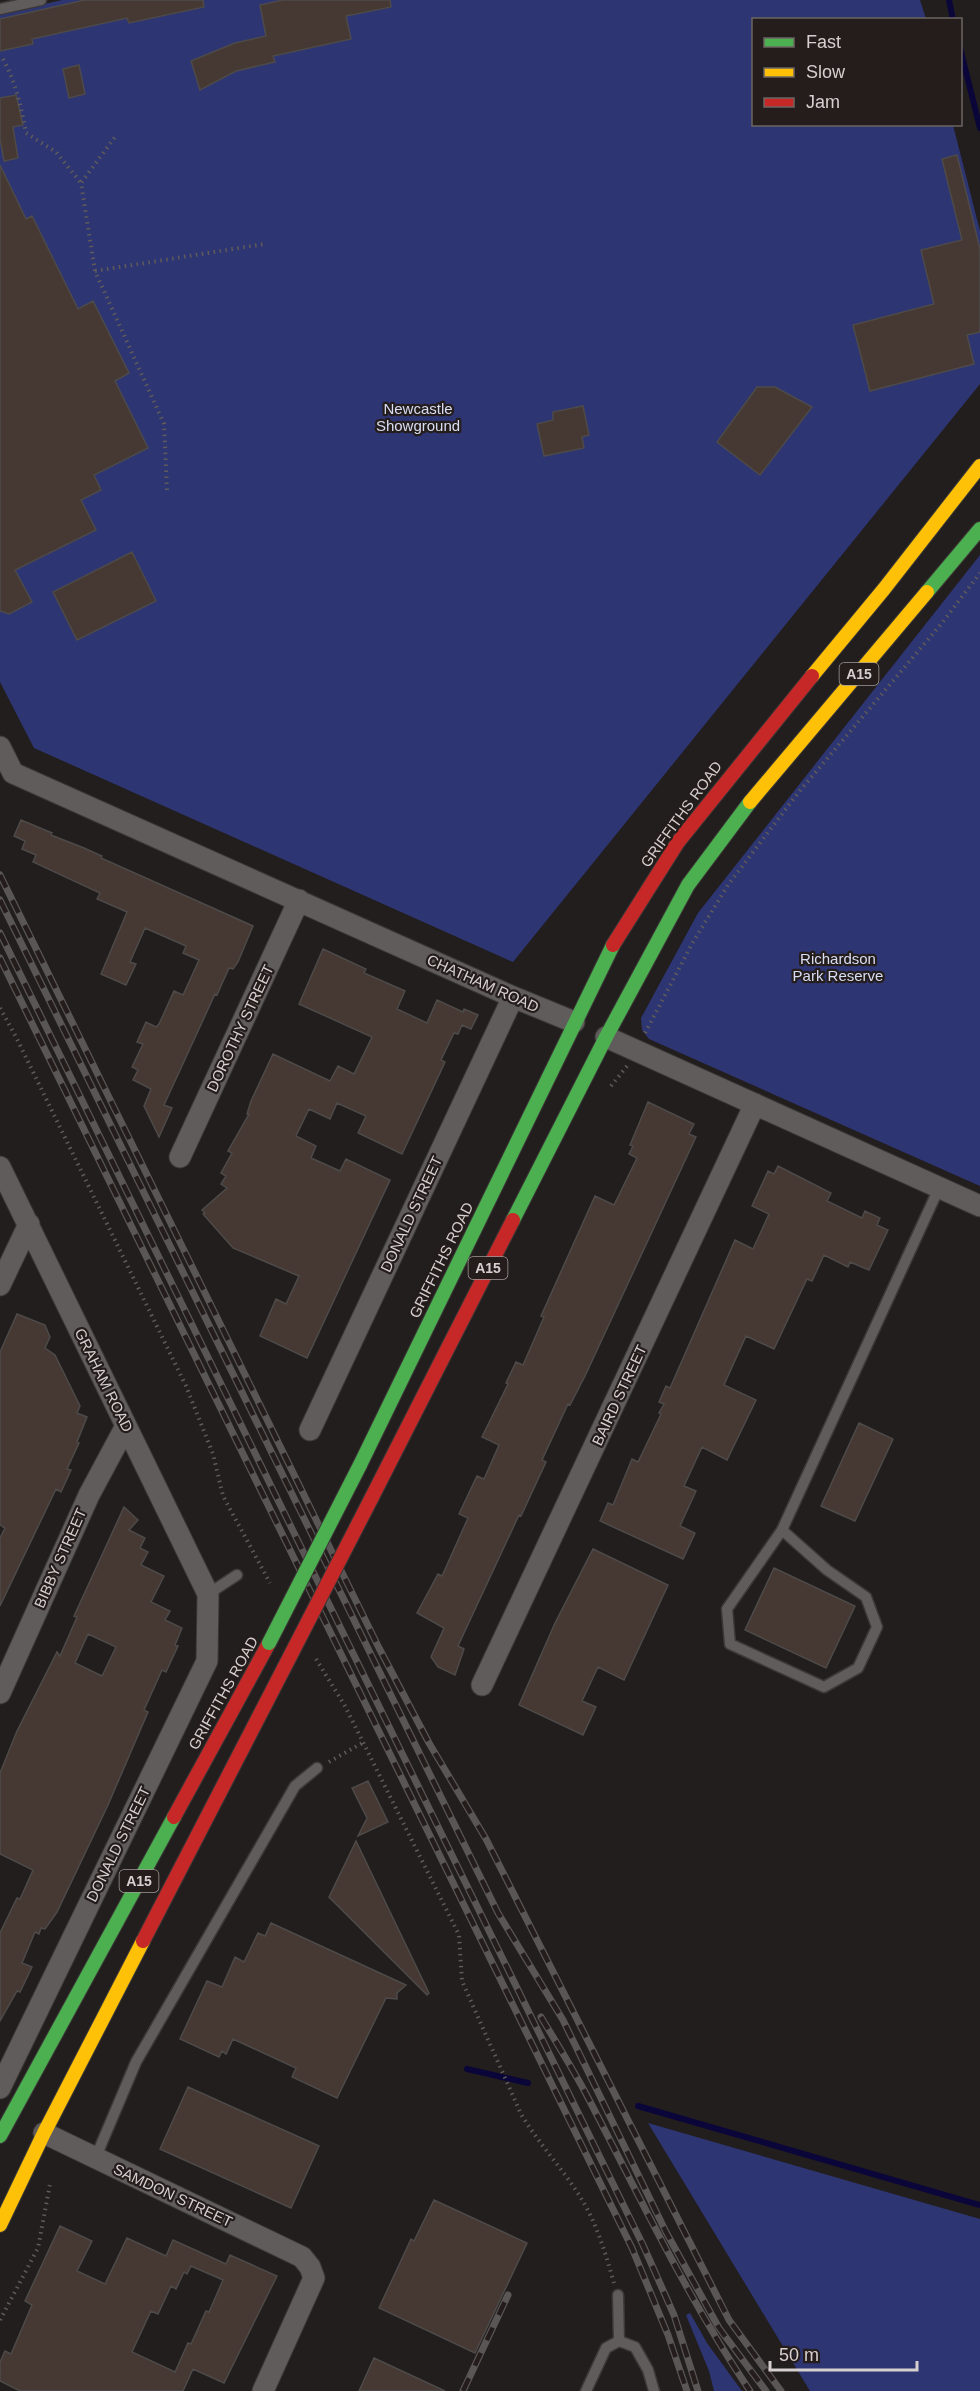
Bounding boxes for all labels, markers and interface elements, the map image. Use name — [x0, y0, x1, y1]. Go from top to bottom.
legend — [752, 18, 962, 126]
text: Fast — [806, 32, 841, 52]
text: Slow — [806, 62, 846, 82]
text: Jam — [806, 92, 840, 112]
park label: Newcastle Showground — [376, 400, 460, 434]
road number: A15 — [840, 663, 878, 685]
street label: GRIFFITHS ROAD — [637, 758, 725, 870]
park label: Richardson Park Reserve — [793, 950, 883, 984]
street label: CHATHAM ROAD — [424, 951, 542, 1015]
street label: DOROTHY STREET — [203, 962, 277, 1094]
street label: DONALD STREET — [377, 1153, 445, 1275]
street label: GRIFFITHS ROAD — [406, 1199, 476, 1321]
road number: A15 — [468, 1257, 508, 1279]
street label: GRAHAM ROAD — [72, 1325, 137, 1435]
street label: BAIRD STREET — [588, 1342, 650, 1448]
street label: BIBBY STREET — [30, 1506, 90, 1610]
street label: GRIFFITHS ROAD — [185, 1633, 261, 1753]
street label: DONALD STREET — [83, 1784, 153, 1904]
road number: A15 — [120, 1870, 158, 1892]
street label: SAMDON STREET — [111, 2160, 235, 2230]
scale bar — [770, 2334, 917, 2372]
text: 50 m — [779, 2345, 819, 2365]

